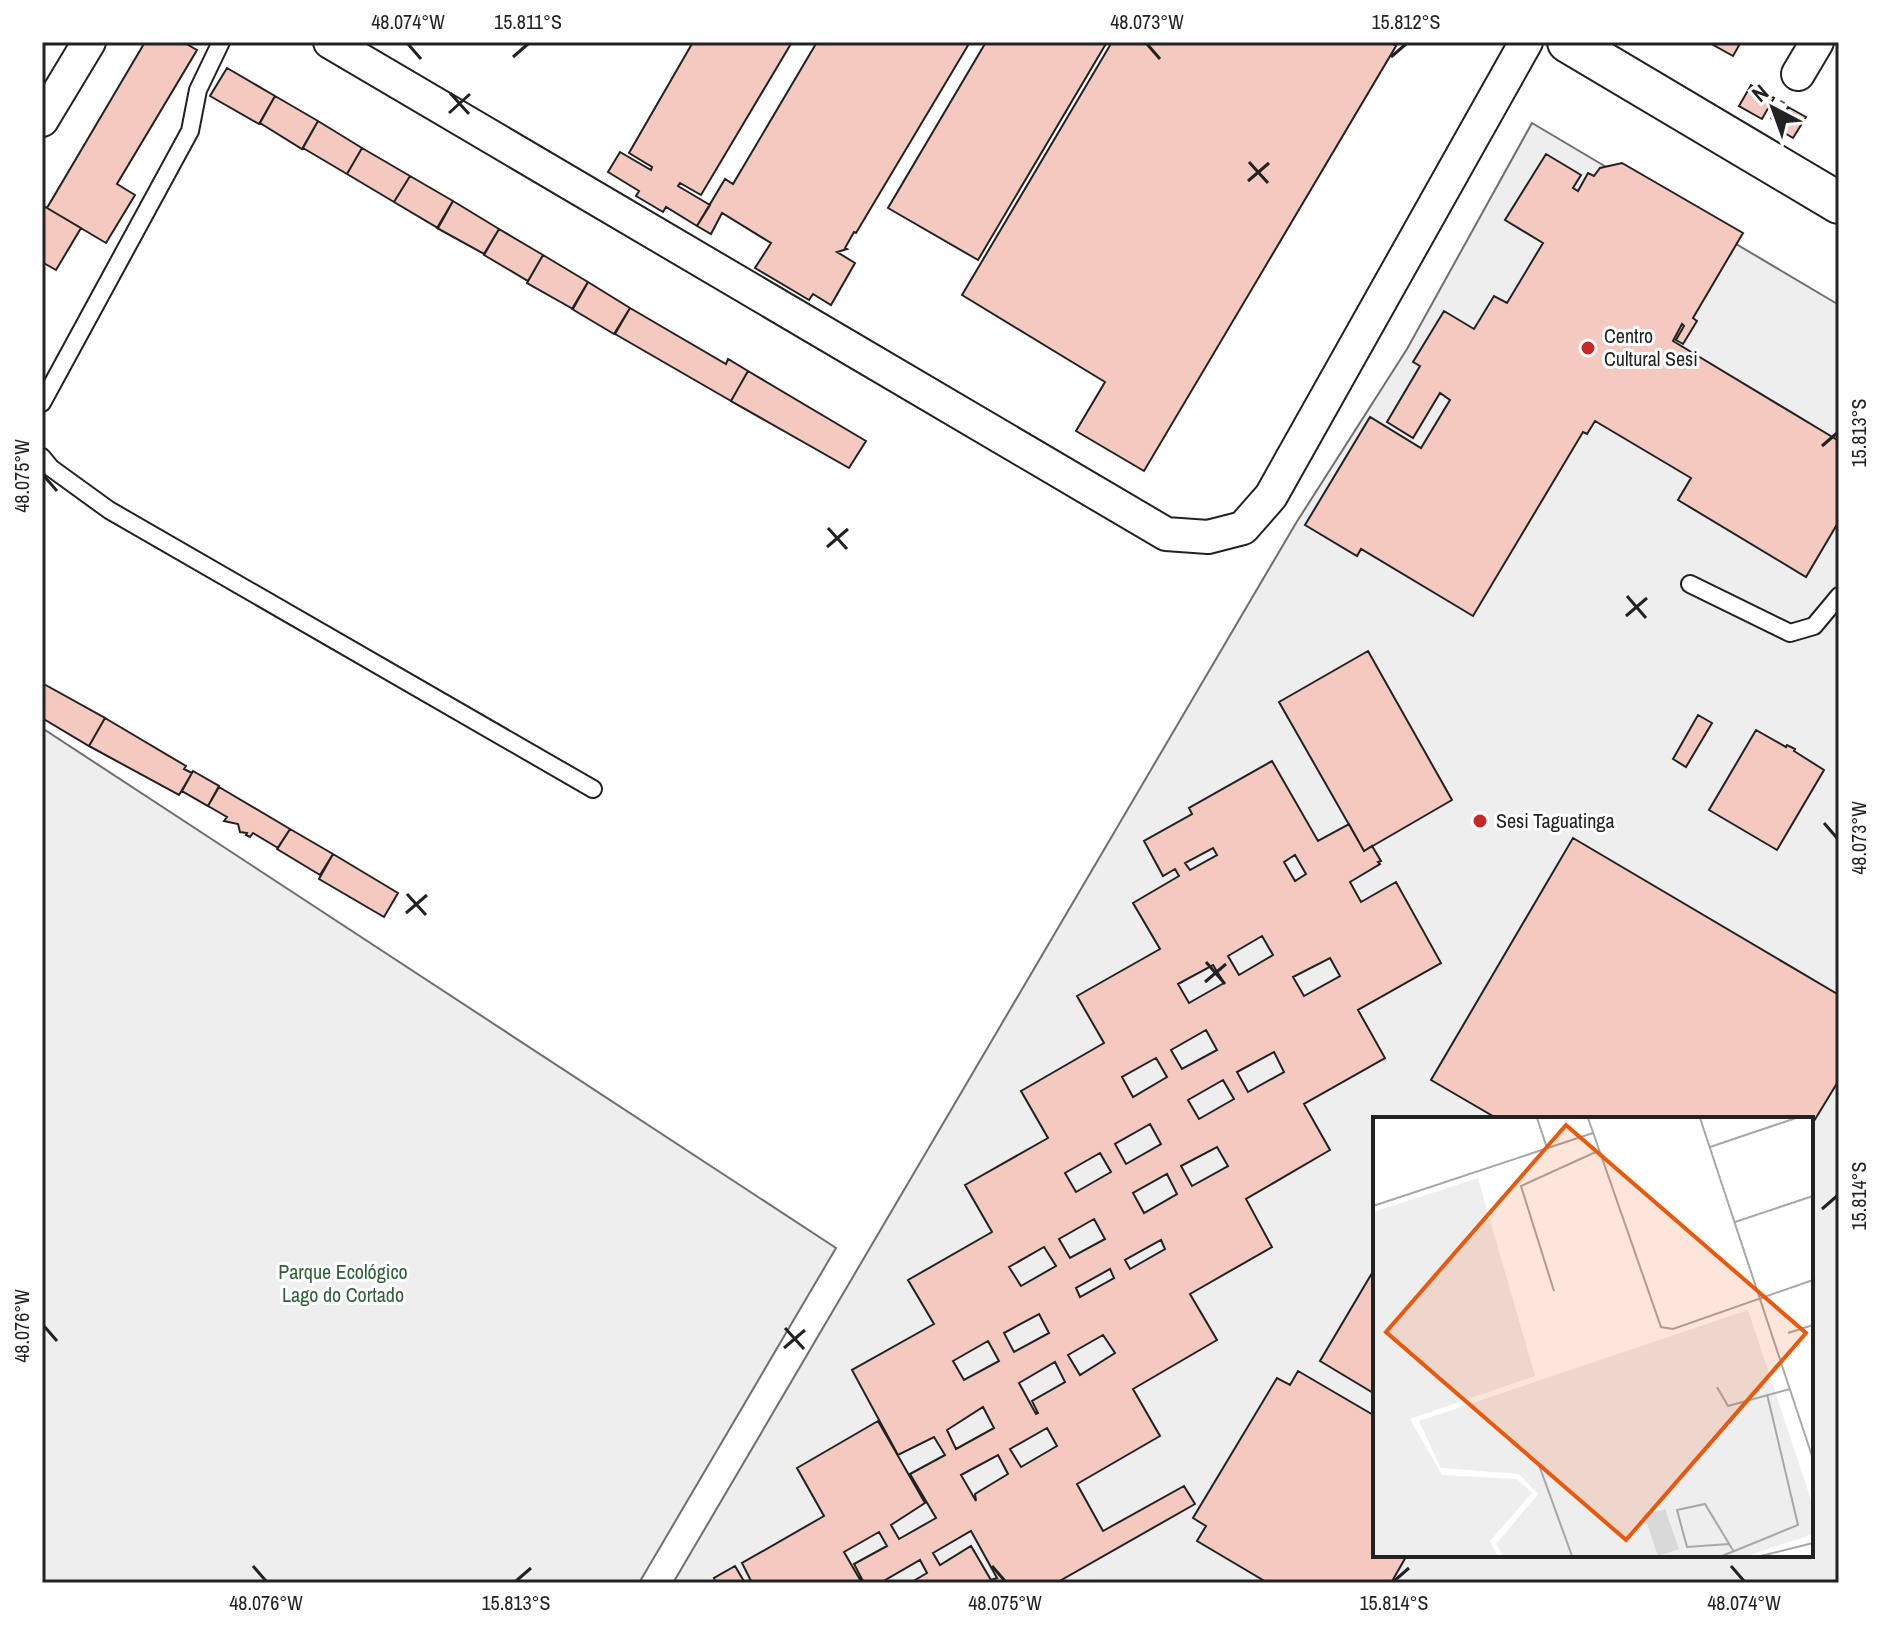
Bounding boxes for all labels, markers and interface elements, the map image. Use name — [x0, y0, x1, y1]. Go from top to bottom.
text: 48.074°W — [371, 8, 445, 35]
text: 15.811°S — [494, 8, 562, 35]
text: 48.073°W — [1110, 8, 1184, 35]
text: 15.812°S — [1371, 8, 1441, 35]
north arrow — [1733, 68, 1813, 148]
text: N — [1745, 77, 1775, 109]
place label: Centro Cultural Sesi — [1604, 322, 1698, 372]
marker: Centro Cultural Sesi — [1579, 339, 1597, 357]
text: 15.813°S — [1845, 398, 1872, 468]
text: 48.075°W — [8, 439, 35, 513]
text: 48.073°W — [1845, 801, 1872, 875]
place label: Sesi Taguatinga — [1496, 807, 1615, 834]
marker: Sesi Taguatinga — [1471, 812, 1489, 830]
inset map — [1373, 1117, 1813, 1557]
text: 15.814°S — [1845, 1161, 1872, 1231]
park label: Parque Ecológico Lago do Cortado — [278, 1258, 408, 1308]
text: 48.076°W — [8, 1289, 35, 1363]
text: 48.076°W — [229, 1589, 303, 1616]
text: 15.813°S — [481, 1589, 551, 1616]
text: 48.075°W — [968, 1589, 1042, 1616]
text: 15.814°S — [1359, 1589, 1429, 1616]
text: 48.074°W — [1707, 1589, 1781, 1616]

